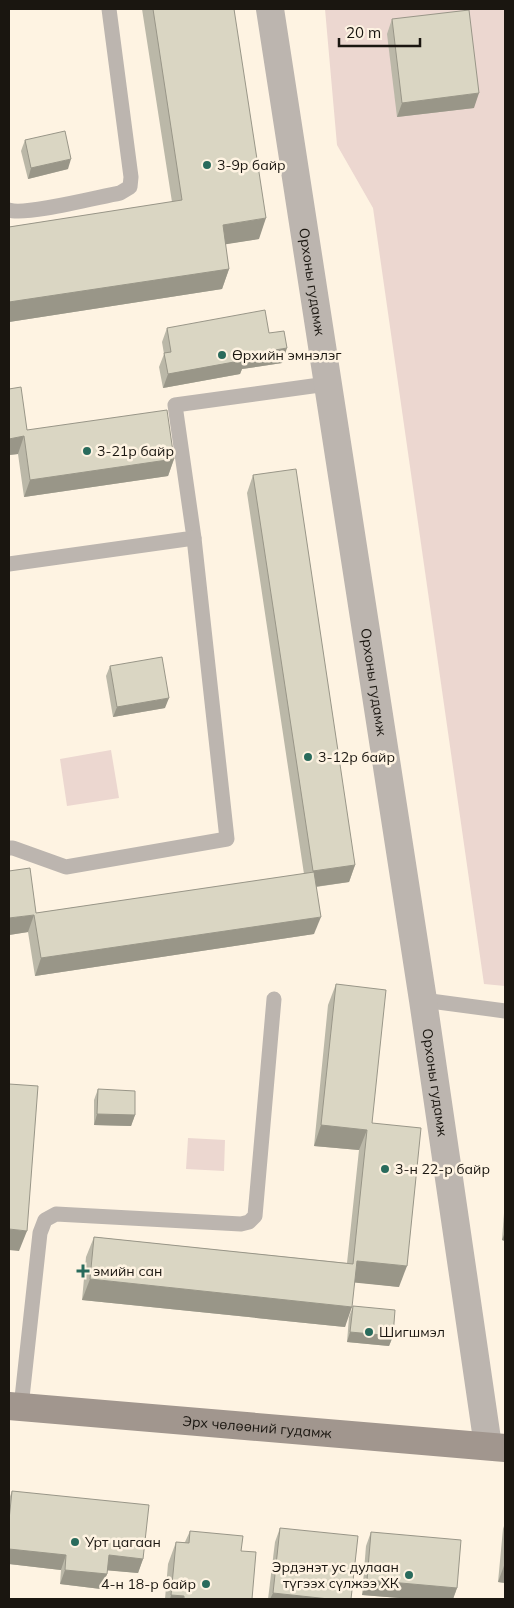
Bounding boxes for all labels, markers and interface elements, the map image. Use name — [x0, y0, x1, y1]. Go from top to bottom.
scale bar — [339, 15, 420, 47]
text: 20 m — [346, 23, 381, 42]
place label: 3-9р байр — [217, 156, 286, 174]
marker: 3-9р байр — [201, 159, 213, 171]
street label: Орхоны гудамж — [295, 227, 329, 338]
place label: Өрхийн эмнэлэг — [232, 346, 342, 364]
marker: Өрхийн эмнэлэг — [216, 349, 228, 361]
place label: 3-21р байр — [97, 442, 174, 460]
marker: 3-21р байр — [81, 445, 93, 457]
street label: Орхоны гудамж — [357, 627, 391, 738]
place label: 3-12р байр — [318, 748, 395, 766]
marker: 3-12р байр — [302, 751, 314, 763]
street label: Орхоны гудамж — [418, 1027, 452, 1138]
place label: 3-н 22-р байр — [395, 1160, 490, 1178]
marker: 3-н 22-р байр — [379, 1163, 391, 1175]
place label: эмийн сан — [93, 1262, 162, 1280]
marker: эмийн сан — [77, 1265, 89, 1277]
place label: Шигшмэл — [379, 1323, 445, 1341]
marker: Шигшмэл — [363, 1326, 375, 1338]
street label: Эрх чөлөөний гудамж — [182, 1412, 333, 1442]
place label: Урт цагаан — [84, 1533, 161, 1551]
marker: Урт цагаан — [69, 1536, 81, 1548]
place label: Эрдэнэт ус дулаан түгээх сүлжээ ХК — [272, 1558, 400, 1592]
marker: Эрдэнэт ус дулаан түгээх сүлжээ ХК — [403, 1569, 415, 1581]
place label: 4-н 18-р байр — [101, 1575, 196, 1593]
marker: 4-н 18-р байр — [200, 1578, 212, 1590]

